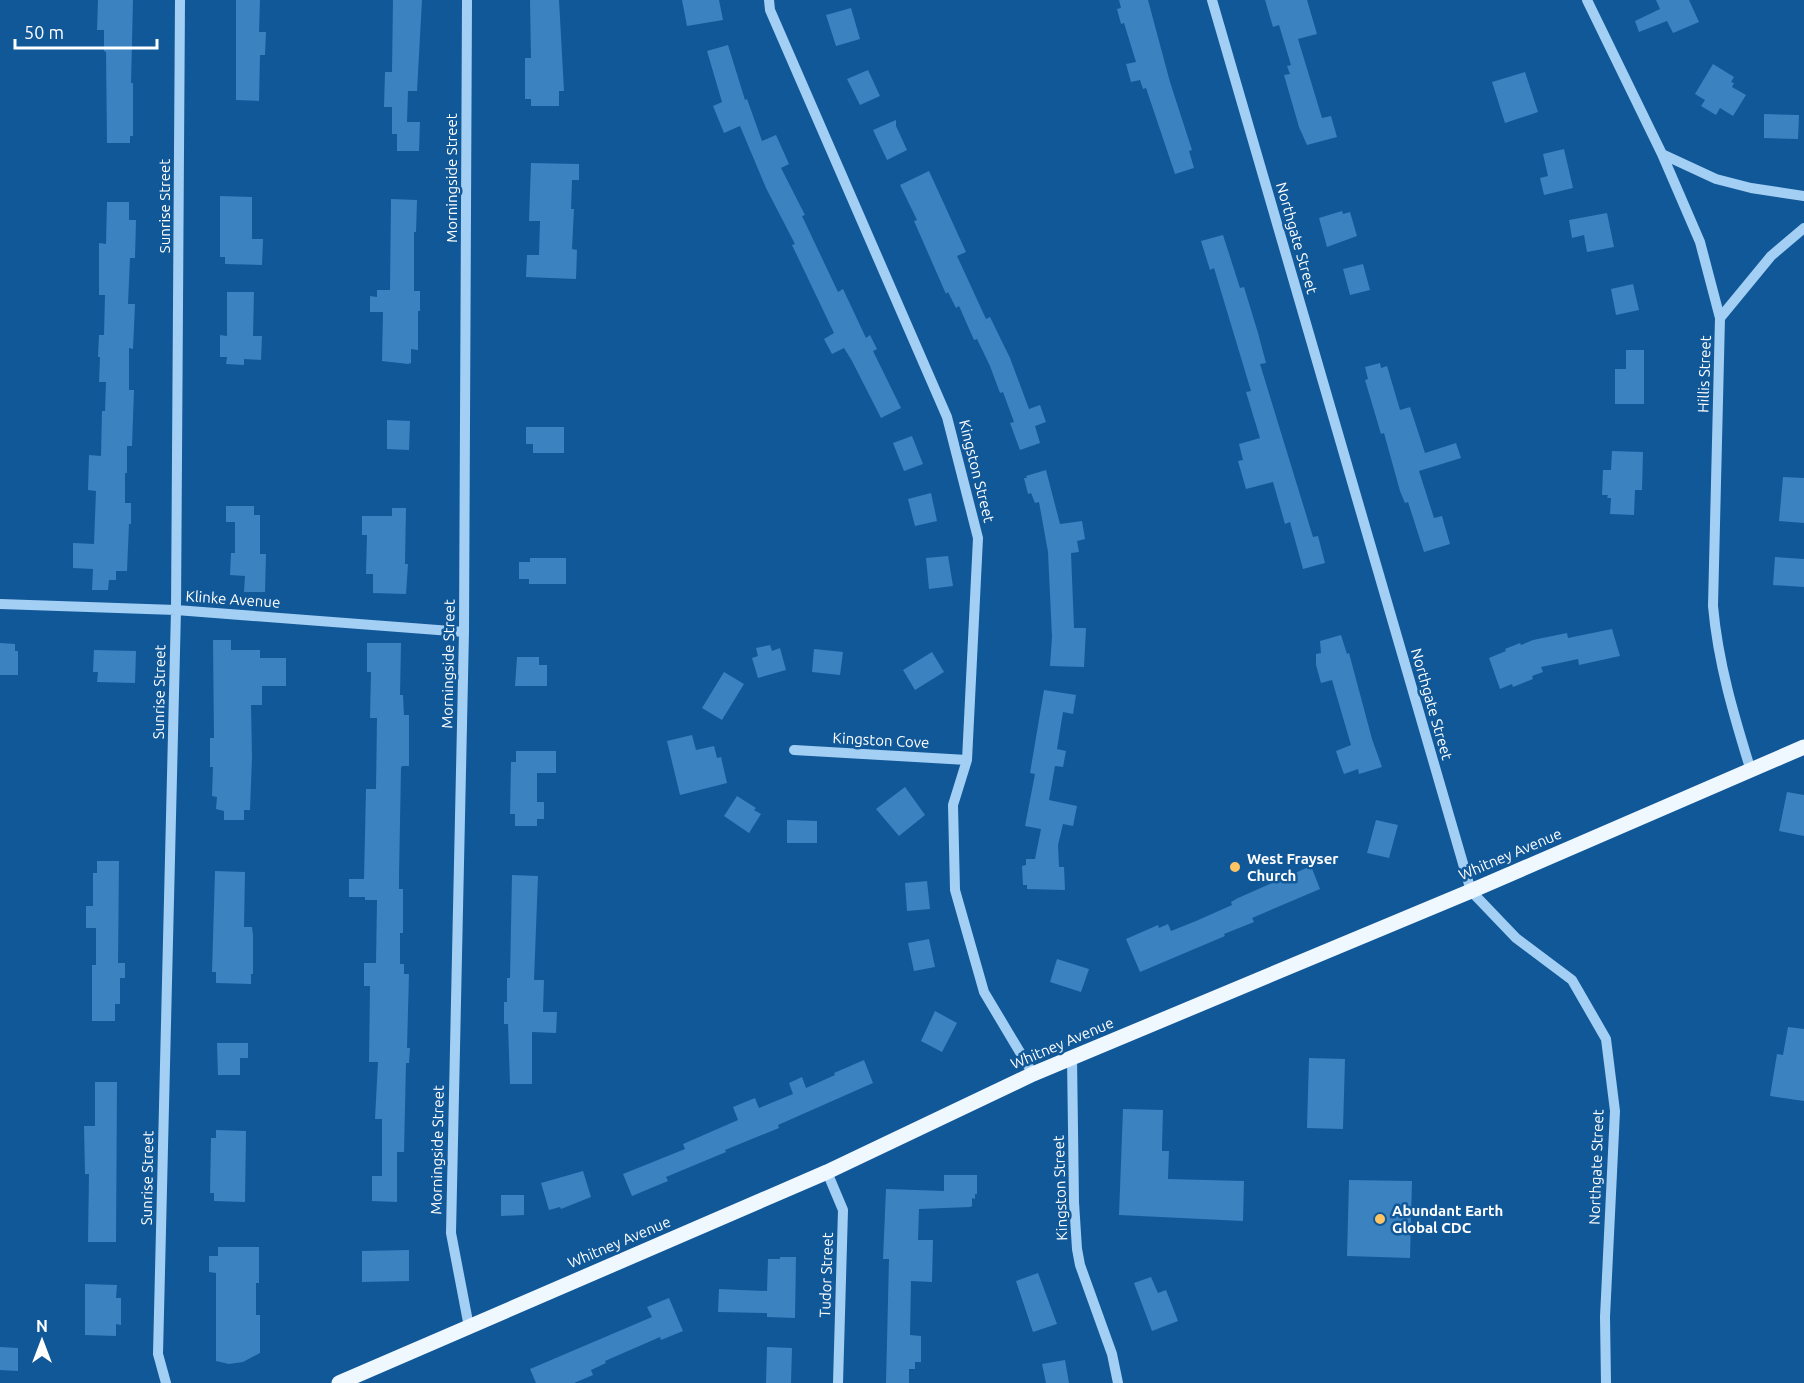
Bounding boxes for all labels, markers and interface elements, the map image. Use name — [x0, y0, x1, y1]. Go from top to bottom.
scale bar — [15, 12, 158, 50]
text: 50 m — [24, 22, 64, 42]
street label: Morningside Street — [443, 113, 460, 243]
street label: Sunrise Street — [156, 159, 173, 253]
street label: Northgate Street — [1273, 180, 1321, 296]
street label: Hillis Street — [1694, 335, 1714, 413]
street label: Kingston Street — [956, 418, 998, 524]
street label: Klinke Avenue — [185, 587, 281, 611]
street label: Morningside Street — [438, 599, 458, 729]
street label: Sunrise Street — [150, 645, 168, 739]
street label: Northgate Street — [1408, 646, 1456, 762]
street label: Kingston Cove — [832, 729, 930, 751]
street label: Whitney Avenue — [1456, 825, 1564, 883]
place label: West Frayser Church — [1247, 850, 1339, 884]
marker: West Frayser Church — [1228, 860, 1242, 874]
street label: Whitney Avenue — [1008, 1014, 1116, 1072]
street label: Morningside Street — [427, 1085, 447, 1215]
street label: Northgate Street — [1585, 1109, 1607, 1225]
street label: Sunrise Street — [138, 1131, 156, 1225]
street label: Kingston Street — [1050, 1135, 1070, 1241]
place label: Abundant Earth Global CDC — [1392, 1202, 1503, 1236]
marker: Abundant Earth Global CDC — [1373, 1212, 1387, 1226]
street label: Whitney Avenue — [565, 1213, 673, 1271]
street label: Tudor Street — [816, 1232, 836, 1318]
north arrow — [12, 1311, 72, 1371]
text: N — [36, 1317, 48, 1335]

